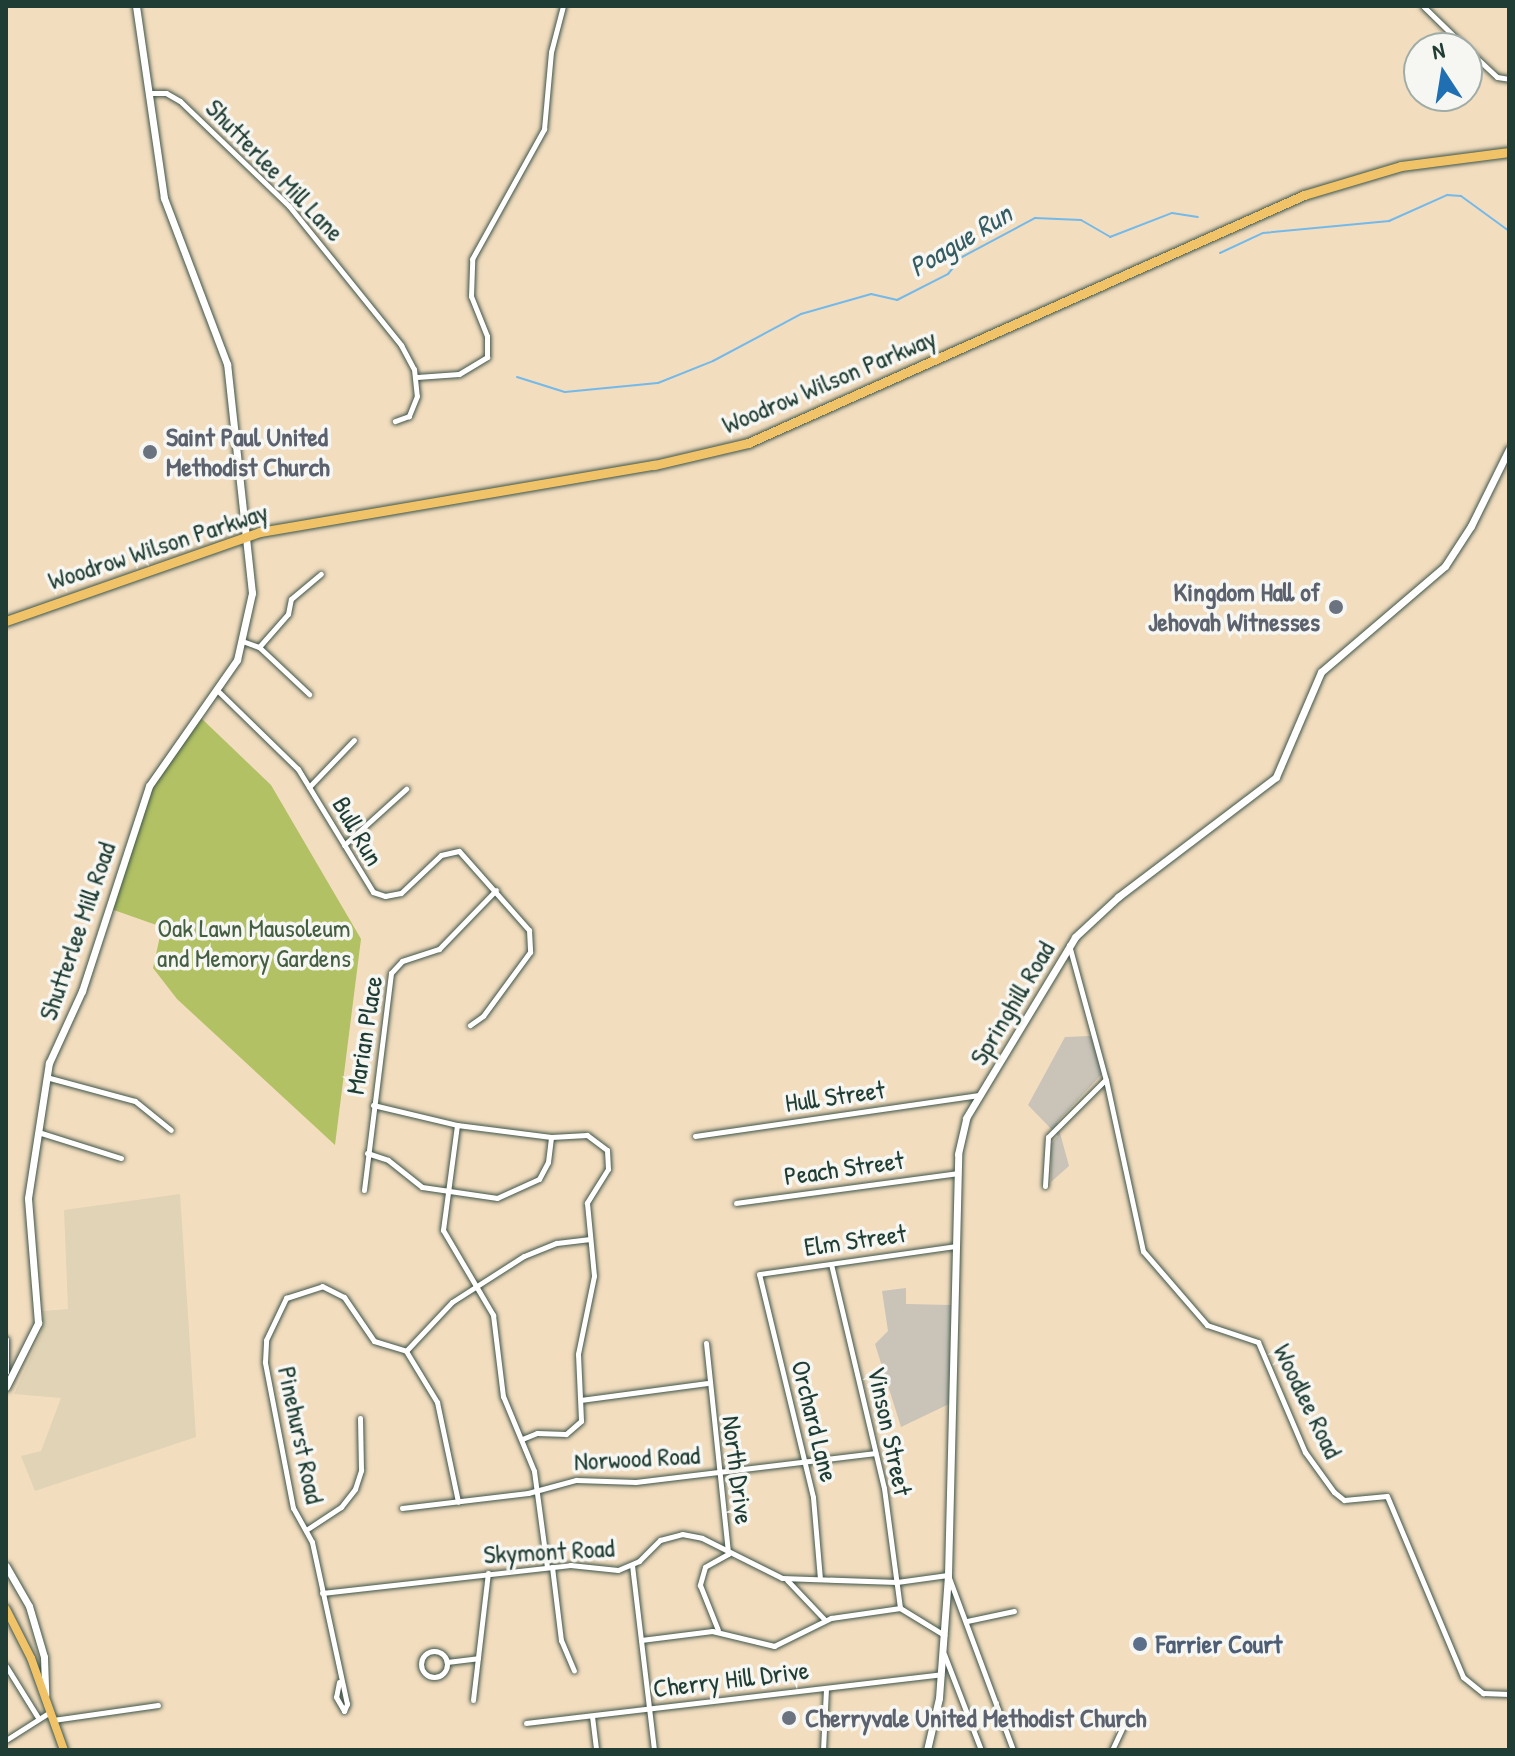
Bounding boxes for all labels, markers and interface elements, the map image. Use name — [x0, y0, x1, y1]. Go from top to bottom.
north arrow — [1403, 32, 1483, 112]
text: N — [1430, 35, 1447, 66]
street label: Shutterlee Mill Lane — [199, 92, 351, 248]
water label: Poague Run — [903, 196, 1017, 284]
street label: Woodrow Wilson Parkway — [717, 322, 941, 440]
place label: Saint Paul United Methodist Church — [166, 421, 330, 482]
marker: Saint Paul United Methodist Church — [141, 443, 159, 461]
street label: Woodrow Wilson Parkway — [44, 496, 272, 596]
place label: Kingdom Hall of Jehovah Witnesses — [1148, 576, 1320, 638]
marker: Kingdom Hall of Jehovah Witnesses — [1327, 598, 1345, 616]
street label: Bull Run — [326, 791, 390, 871]
street label: Shutterlee Mill Road — [32, 838, 122, 1024]
park label: Oak Lawn Mausoleum and Memory Gardens — [157, 912, 351, 974]
street label: Springhill Road — [963, 935, 1061, 1071]
street label: Marian Place — [339, 974, 389, 1096]
street label: Hull Street — [783, 1074, 887, 1118]
street label: Peach Street — [782, 1144, 906, 1192]
street label: Elm Street — [802, 1217, 908, 1263]
street label: Woodlee Road — [1267, 1339, 1349, 1463]
street label: Orchard Lane — [785, 1357, 845, 1485]
street label: Pinehurst Road — [271, 1364, 331, 1506]
street label: Vinson Street — [861, 1364, 919, 1498]
street label: North Drive — [716, 1414, 760, 1526]
street label: Norwood Road — [573, 1439, 701, 1477]
street label: Skymont Road — [483, 1532, 615, 1570]
place label: Farrier Court — [1156, 1628, 1282, 1660]
marker: Farrier Court — [1131, 1635, 1149, 1653]
street label: Cherry Hill Drive — [651, 1654, 811, 1704]
place label: Cherryvale United Methodist Church — [805, 1702, 1146, 1734]
marker: Cherryvale United Methodist Church — [780, 1709, 798, 1727]

